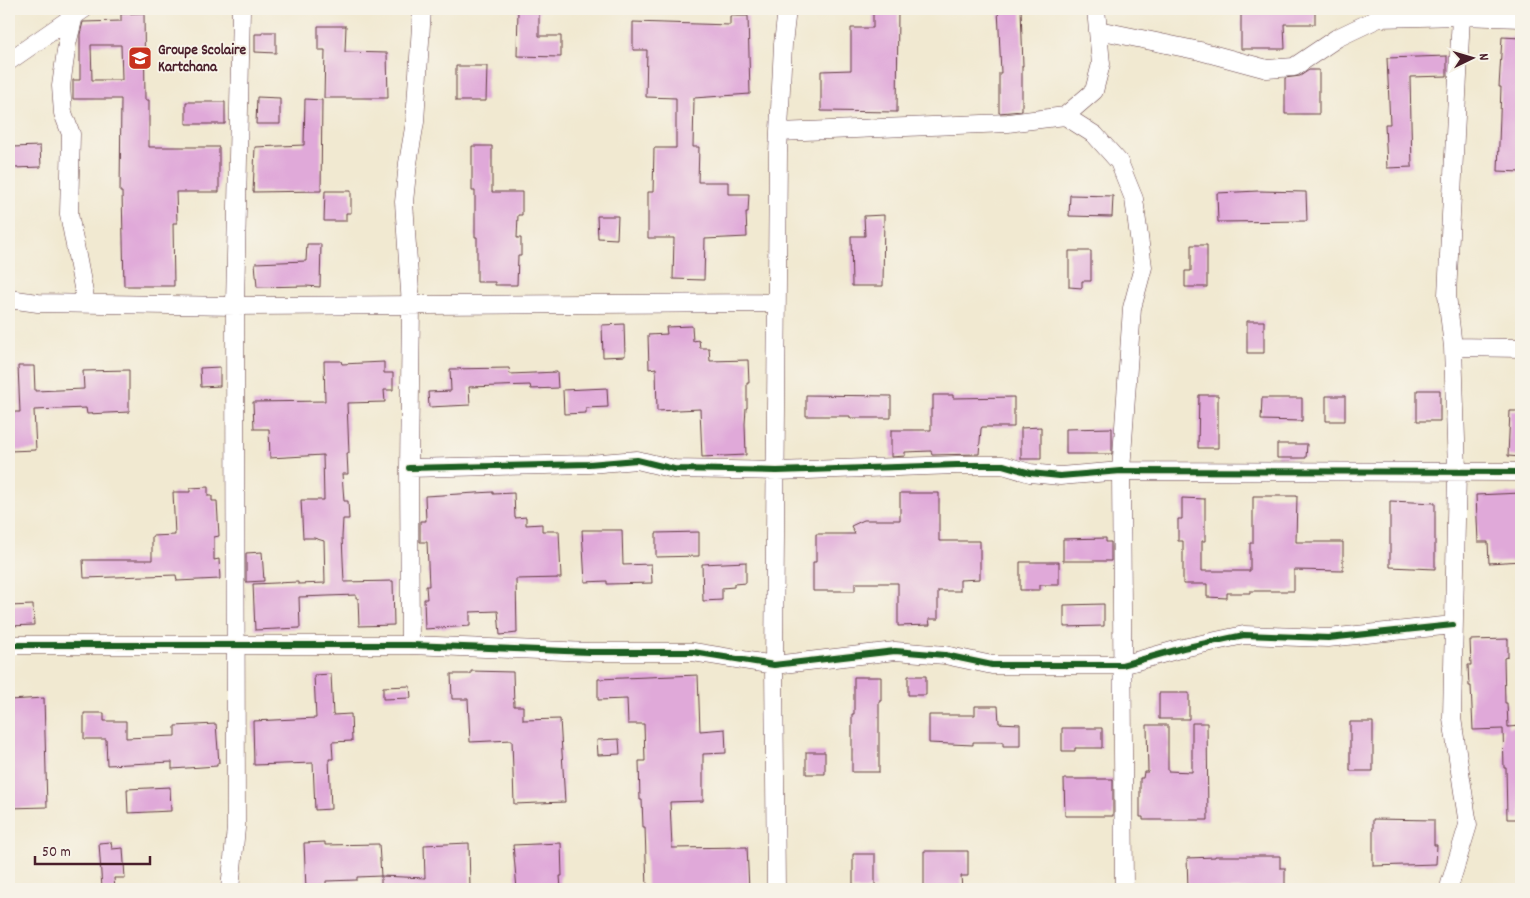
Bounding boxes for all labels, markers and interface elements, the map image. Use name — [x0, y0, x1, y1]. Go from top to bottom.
north arrow — [1448, 32, 1498, 82]
place label: Groupe Scolaire Kartchana — [158, 40, 246, 79]
school or university icon: Groupe Scolaire Kartchana — [127, 45, 153, 71]
text: N — [1473, 53, 1493, 61]
scale bar — [35, 833, 150, 865]
text: 50 m — [42, 842, 71, 864]

